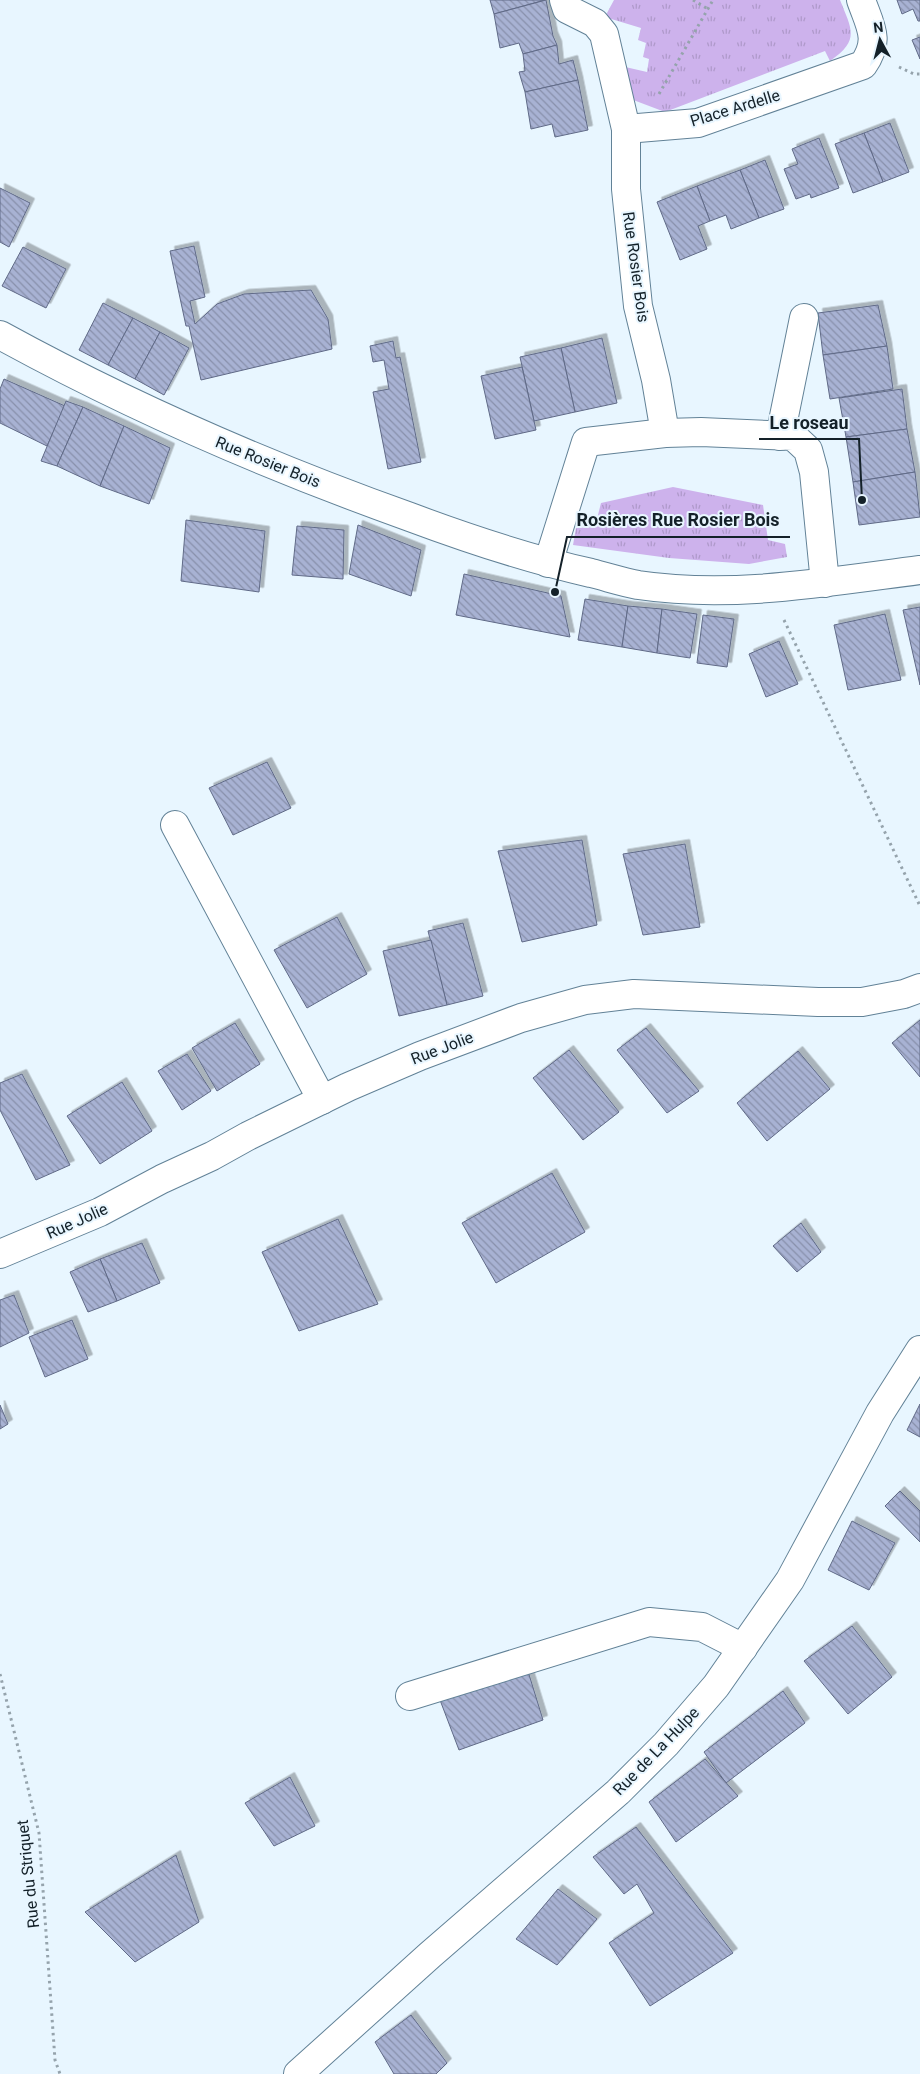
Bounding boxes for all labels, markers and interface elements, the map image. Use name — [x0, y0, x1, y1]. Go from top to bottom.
north arrow — [855, 15, 905, 65]
text: N — [873, 19, 884, 36]
street label: Place Ardelle — [688, 85, 782, 131]
street label: Rue Rosier Bois — [619, 211, 653, 323]
callout: Le roseau — [759, 406, 859, 439]
text: Le roseau — [769, 412, 849, 433]
street label: Rue Rosier Bois — [213, 432, 323, 492]
callout: Rosières Rue Rosier Bois — [567, 504, 790, 537]
text: Rosières Rue Rosier Bois — [576, 509, 780, 530]
street label: Rue Jolie — [408, 1027, 476, 1069]
street label: Rue Jolie — [43, 1199, 111, 1243]
street label: Rue de La Hulpe — [609, 1703, 703, 1799]
street label: Rue du Striquet — [13, 1819, 43, 1929]

